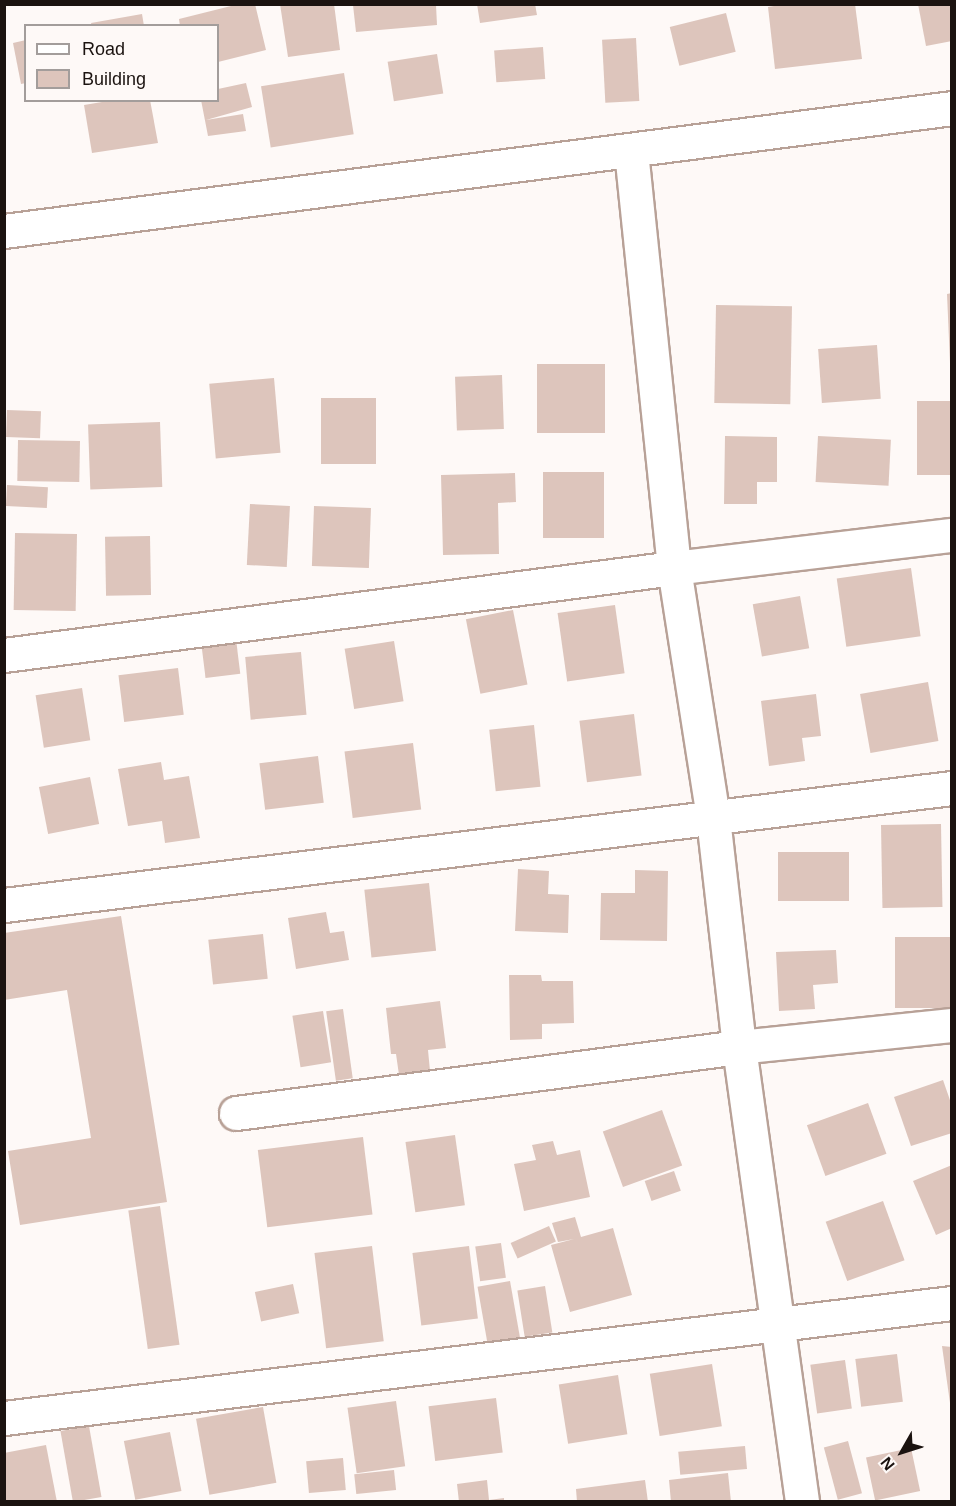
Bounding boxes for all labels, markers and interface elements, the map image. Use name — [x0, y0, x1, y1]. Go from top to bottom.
legend — [24, 24, 219, 102]
text: Road — [82, 39, 125, 59]
text: Building — [82, 69, 146, 89]
north arrow — [872, 1422, 932, 1482]
text: N — [877, 1454, 898, 1473]

